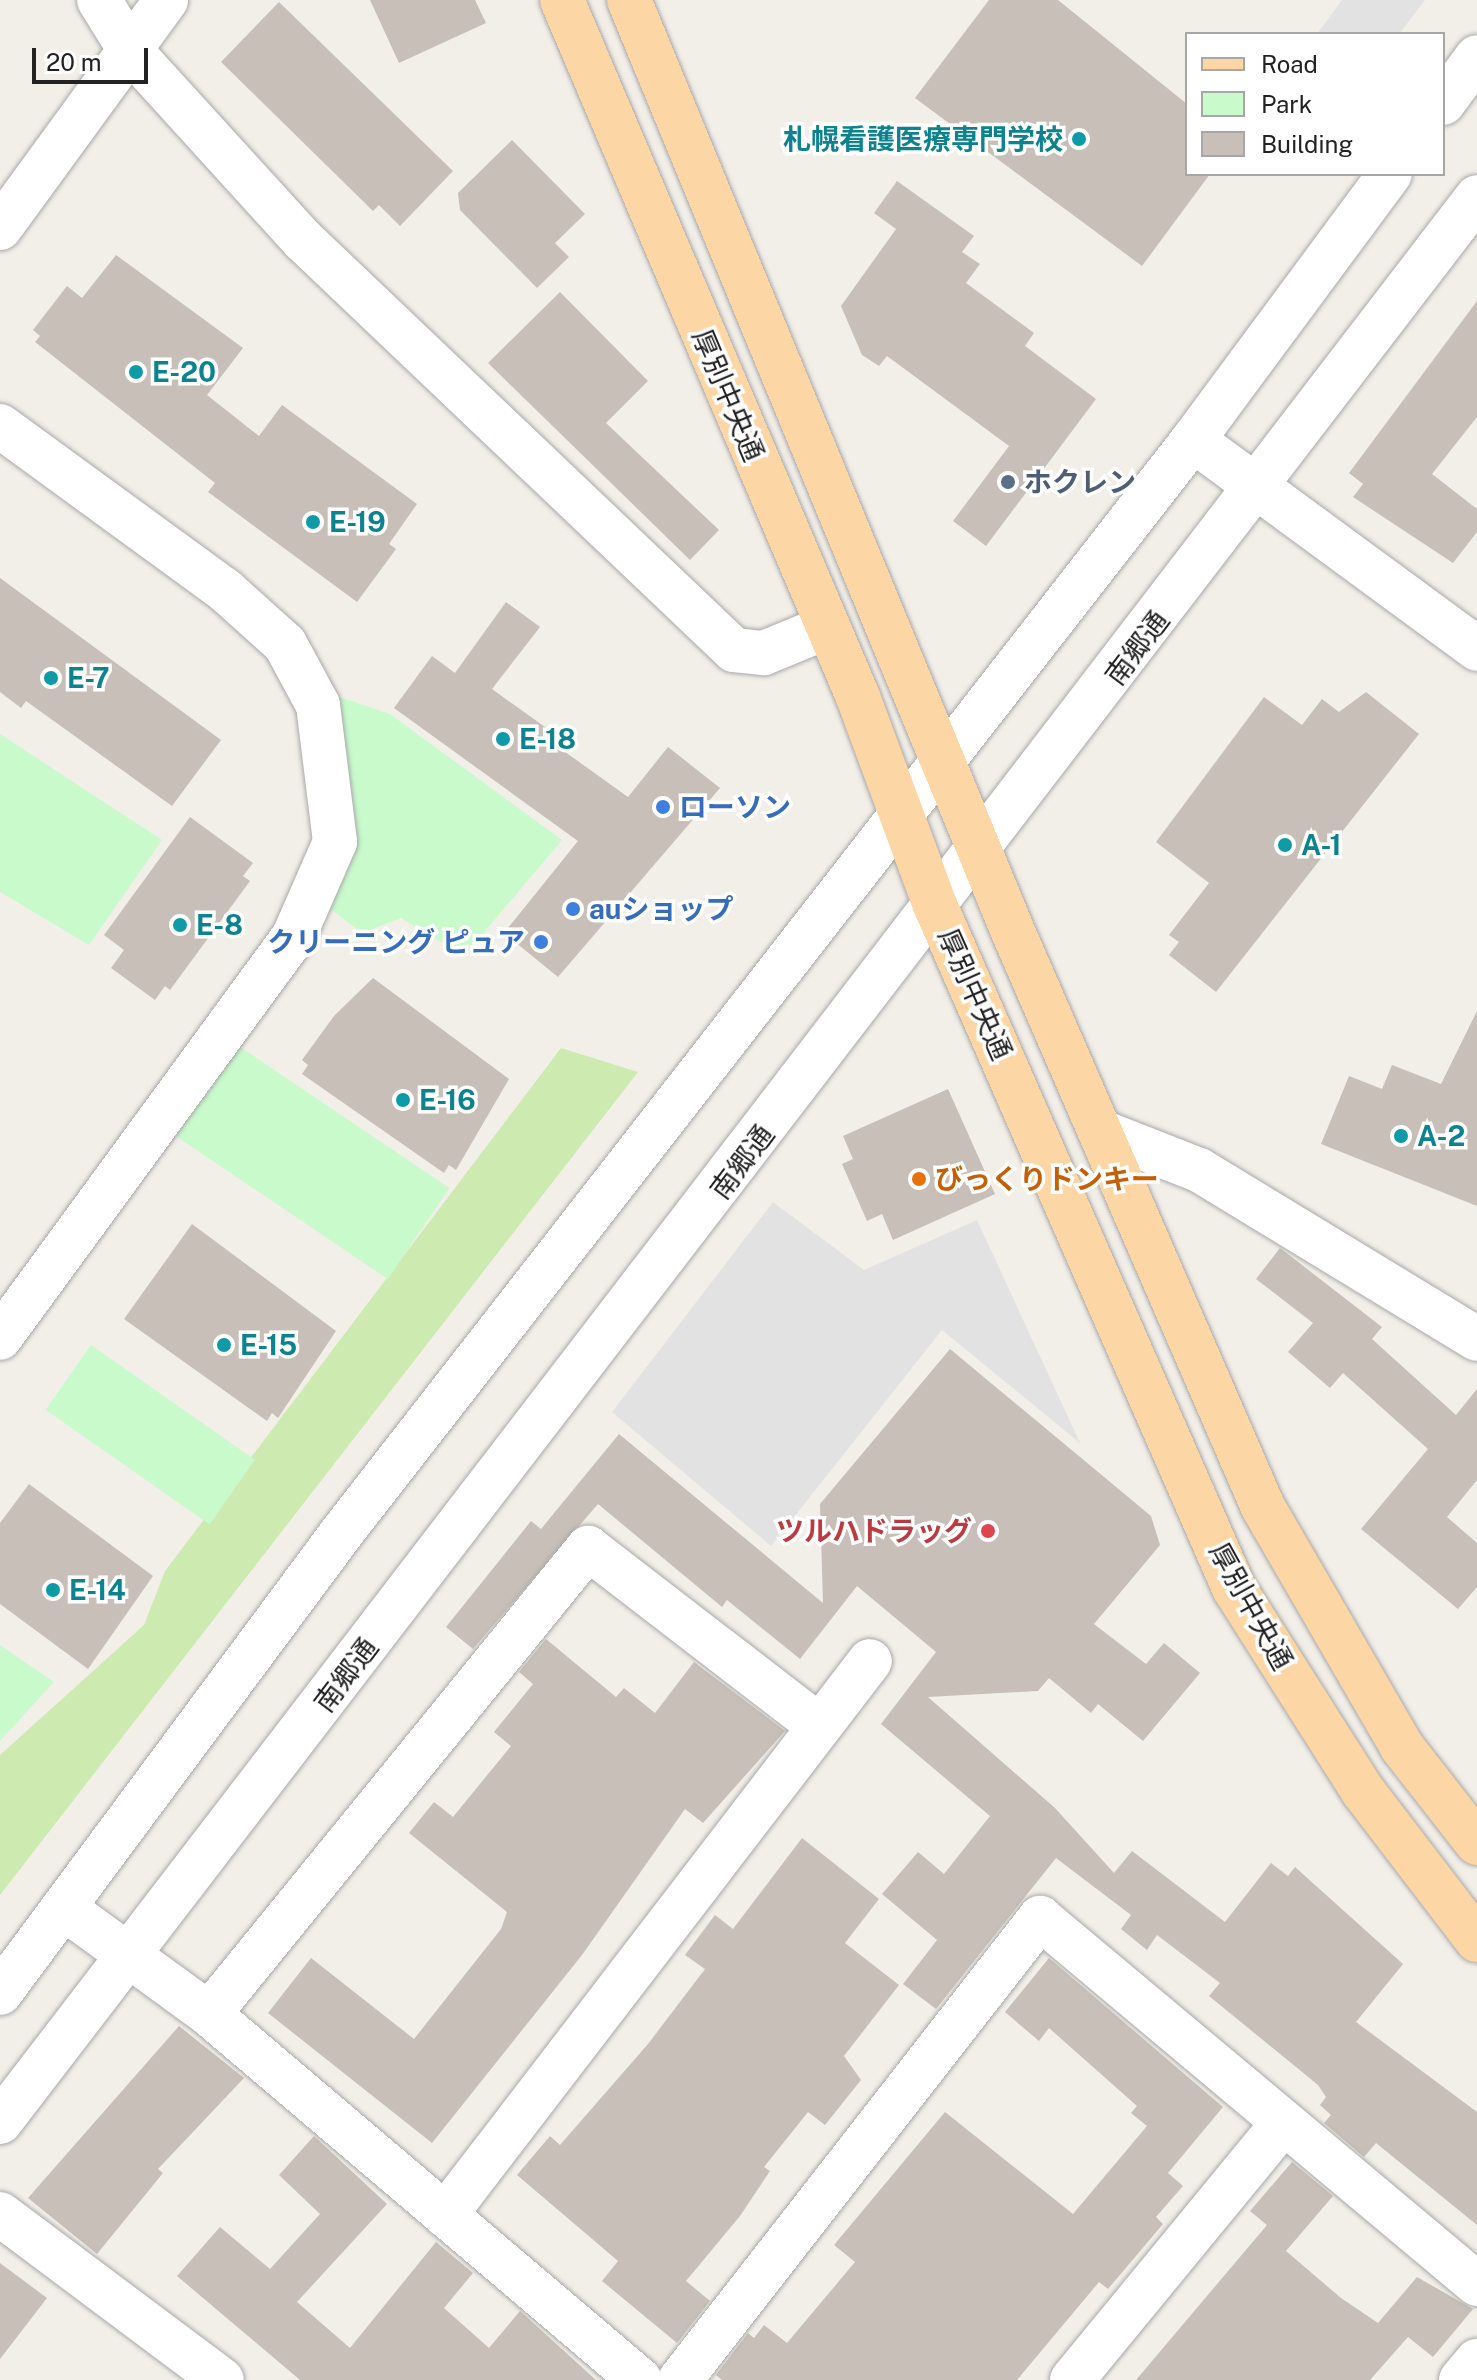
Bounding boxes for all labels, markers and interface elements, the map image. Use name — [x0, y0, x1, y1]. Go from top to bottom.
scale bar — [36, 32, 152, 82]
legend — [1185, 32, 1445, 176]
text: 20 m — [46, 48, 102, 76]
text: Road — [1261, 50, 1318, 78]
text: Park — [1261, 90, 1312, 118]
place label: 札幌看護医療専門学校 — [783, 122, 1063, 156]
marker: 札幌看護医療専門学校 — [1070, 130, 1088, 148]
text: Building — [1261, 130, 1353, 158]
street label: 厚別中央通 — [685, 324, 771, 466]
place label: E-20 — [152, 355, 216, 389]
marker: E-20 — [127, 363, 145, 381]
place label: ホクレン — [1024, 465, 1136, 499]
marker: ホクレン — [999, 473, 1017, 491]
place label: E-19 — [329, 505, 386, 539]
marker: E-19 — [304, 513, 322, 531]
street label: 南郷通 — [1098, 604, 1176, 692]
place label: E-7 — [67, 661, 110, 695]
marker: E-7 — [42, 669, 60, 687]
place label: E-18 — [519, 722, 576, 756]
marker: E-18 — [494, 730, 512, 748]
place label: ローソン — [679, 790, 791, 824]
marker: ローソン — [654, 798, 672, 816]
place label: A-1 — [1301, 828, 1342, 862]
marker: A-1 — [1276, 836, 1294, 854]
place label: auショップ — [589, 892, 734, 926]
marker: auショップ — [564, 900, 582, 918]
place label: E-8 — [196, 908, 243, 942]
marker: E-8 — [171, 916, 189, 934]
street label: 厚別中央通 — [931, 923, 1019, 1065]
place label: クリーニング ピュア — [267, 925, 525, 959]
marker: クリーニング ピュア — [532, 933, 550, 951]
place label: E-16 — [419, 1083, 476, 1117]
marker: E-16 — [394, 1091, 412, 1109]
street label: 南郷通 — [703, 1118, 781, 1206]
place label: A-2 — [1417, 1119, 1465, 1153]
marker: A-2 — [1392, 1127, 1410, 1145]
place label: びっくりドンキー — [935, 1162, 1159, 1196]
marker: びっくりドンキー — [910, 1170, 928, 1188]
place label: E-15 — [240, 1328, 297, 1362]
marker: E-15 — [215, 1336, 233, 1354]
place label: ツルハドラッグ — [776, 1514, 972, 1548]
marker: ツルハドラッグ — [979, 1522, 997, 1540]
street label: 厚別中央通 — [1202, 1537, 1300, 1675]
place label: E-14 — [69, 1573, 126, 1607]
marker: E-14 — [44, 1581, 62, 1599]
street label: 南郷通 — [307, 1631, 385, 1719]

